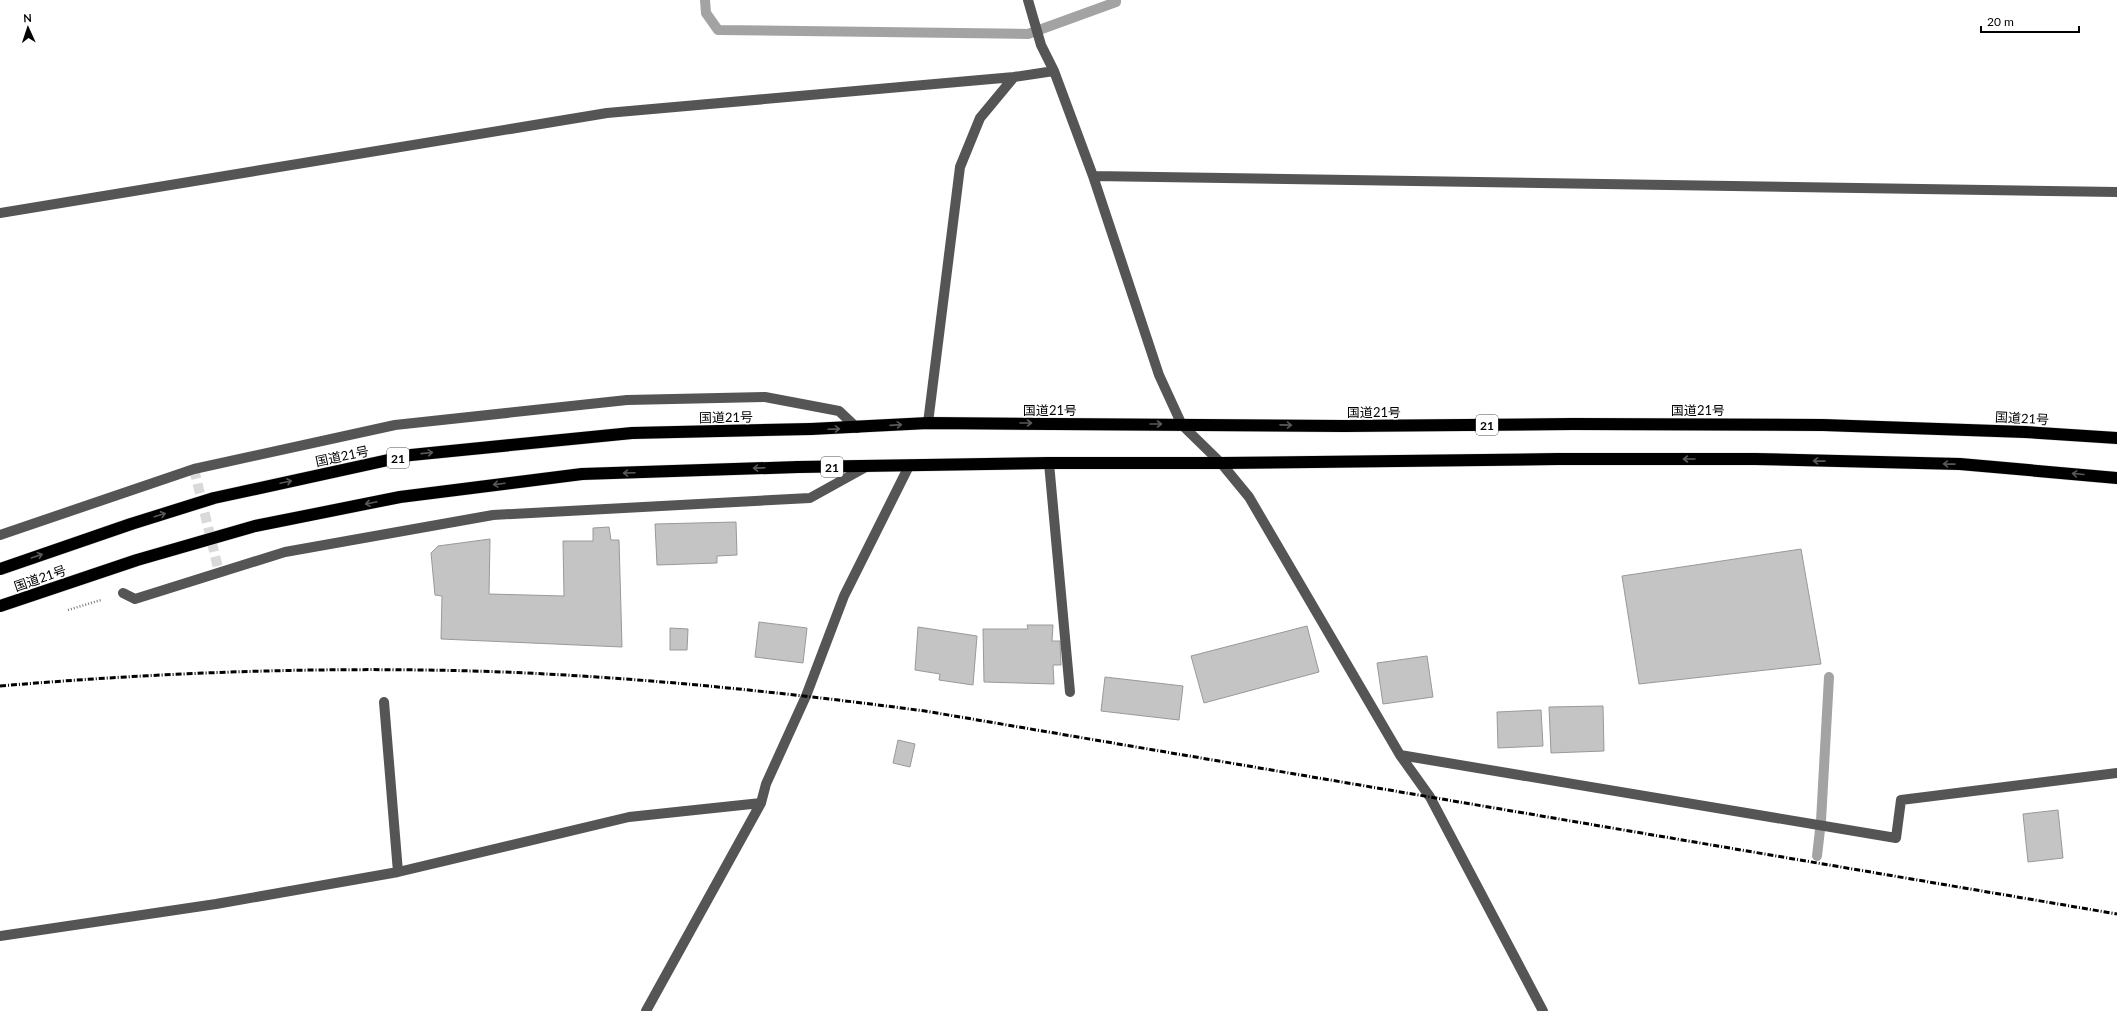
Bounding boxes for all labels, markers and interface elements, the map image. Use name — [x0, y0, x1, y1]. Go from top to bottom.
north arrow — [8, 8, 48, 48]
scale bar — [1981, 8, 2079, 34]
text: N — [23, 11, 32, 24]
text: 20 m — [1987, 14, 2014, 29]
street label: 国道21号 — [1023, 402, 1077, 418]
street label: 国道21号 — [1671, 402, 1725, 418]
street label: 国道21号 — [1347, 404, 1401, 420]
street label: 国道21号 — [699, 409, 753, 425]
street label: 国道21号 — [1995, 409, 2049, 427]
road number: 21 — [1476, 415, 1498, 435]
one-way arrow — [1019, 420, 1032, 427]
one-way arrow — [1149, 421, 1162, 428]
one-way arrow — [1279, 421, 1292, 429]
one-way arrow — [889, 422, 902, 429]
one-way arrow — [827, 425, 840, 433]
street label: 国道21号 — [314, 443, 370, 469]
road number: 21 — [387, 448, 409, 468]
one-way arrow — [420, 450, 433, 457]
one-way arrow — [1683, 455, 1696, 463]
road number: 21 — [821, 457, 843, 477]
one-way arrow — [1813, 457, 1826, 464]
one-way arrow — [1943, 460, 1956, 468]
one-way arrow — [753, 465, 766, 472]
one-way arrow — [623, 469, 636, 476]
one-way arrow — [2072, 471, 2085, 478]
one-way arrow — [279, 478, 292, 486]
one-way arrow — [493, 481, 506, 488]
one-way arrow — [365, 499, 378, 507]
one-way arrow — [153, 511, 166, 518]
one-way arrow — [31, 552, 43, 560]
street label: 国道21号 — [12, 562, 68, 594]

